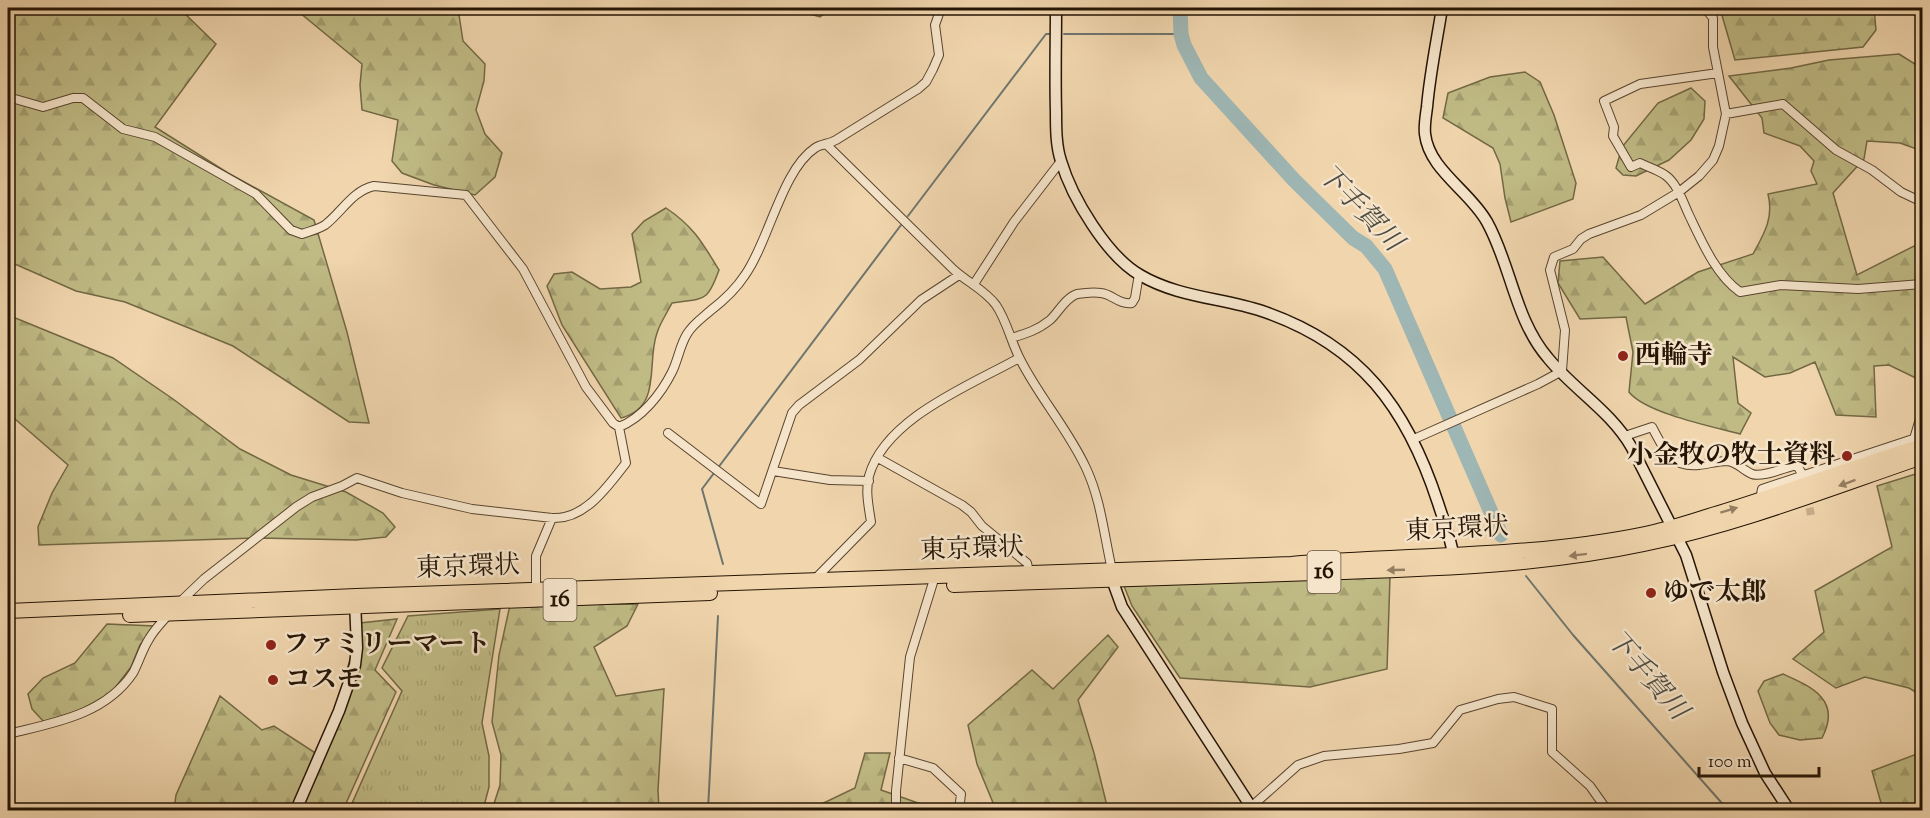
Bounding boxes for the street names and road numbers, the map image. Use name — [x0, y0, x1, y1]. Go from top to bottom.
street label: 東京環状 — [1404, 509, 1510, 551]
street label: 東京環状 — [919, 530, 1025, 570]
street label: 東京環状 — [415, 548, 521, 588]
road number: 16 — [1308, 551, 1340, 593]
road number: 16 — [544, 579, 576, 621]

